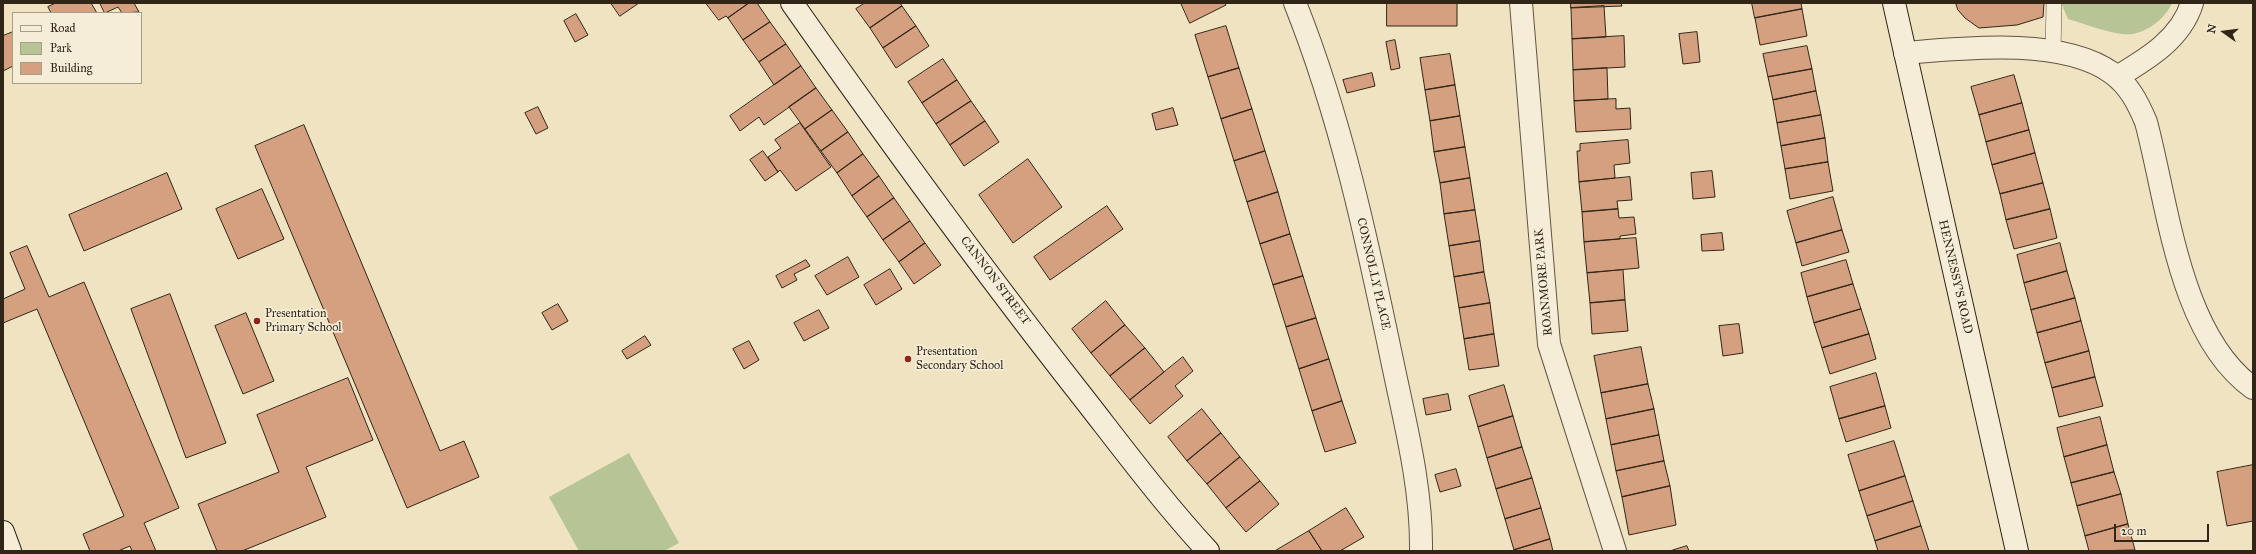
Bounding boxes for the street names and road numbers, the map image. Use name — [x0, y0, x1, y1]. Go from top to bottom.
street label: CONNOLLY PLACE — [1353, 216, 1393, 332]
street label: HENNESSY'S ROAD — [1935, 218, 1975, 336]
street label: ROANMORE PARK — [1532, 228, 1556, 336]
street label: CANNON STREET — [957, 234, 1033, 328]

